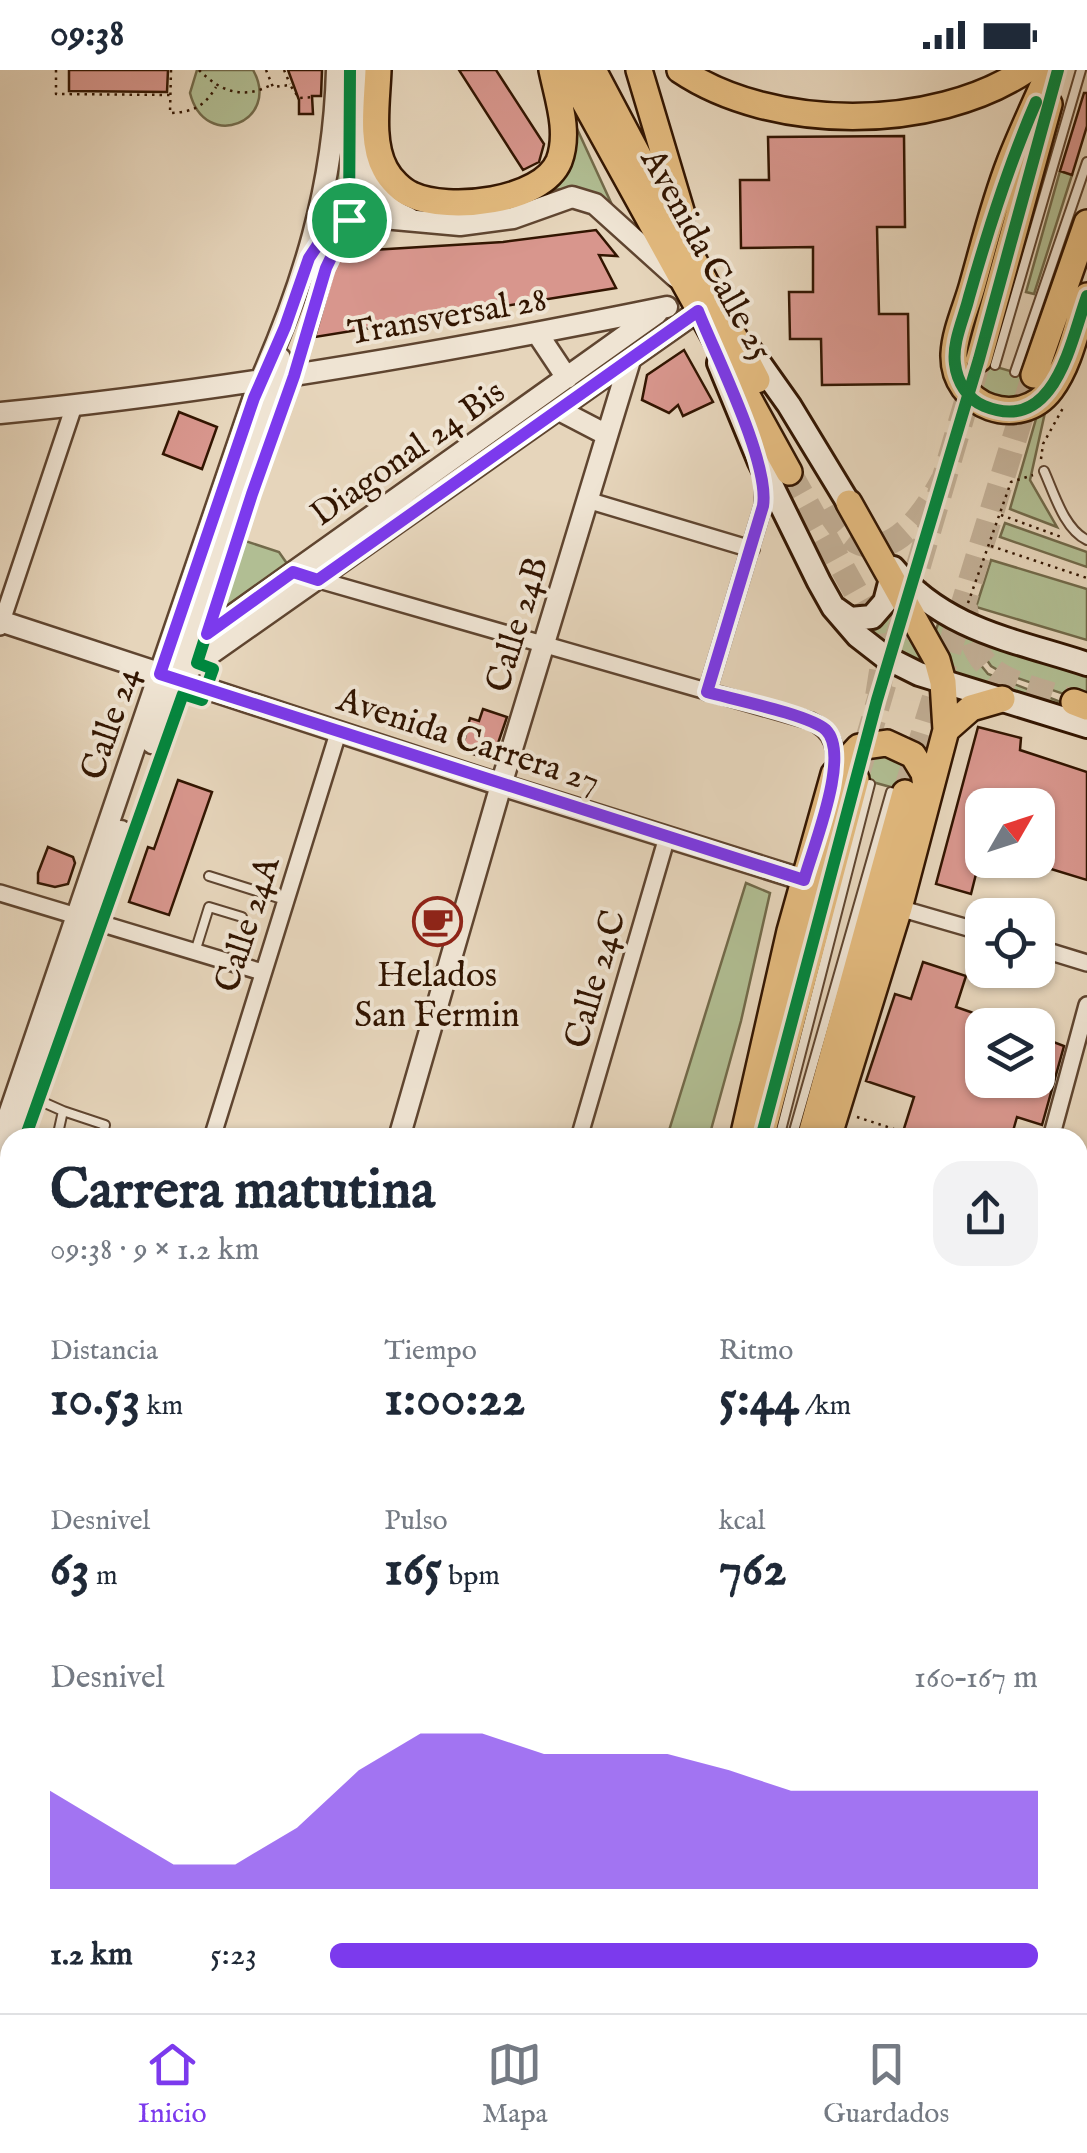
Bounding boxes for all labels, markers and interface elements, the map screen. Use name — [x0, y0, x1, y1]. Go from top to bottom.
text: 09:38 — [50, 11, 124, 59]
street label: Avenida Calle 25 — [629, 140, 783, 369]
pin — [307, 178, 392, 263]
icon: arrive — [322, 193, 377, 248]
street label: Transversal 28 — [345, 278, 550, 357]
street label: Diagonal 24 Bis — [302, 370, 514, 538]
street label: Calle 24B — [476, 551, 560, 698]
street label: Calle 24 — [71, 661, 152, 786]
street label: Avenida Carrera 27 — [330, 677, 605, 805]
north arrow — [965, 788, 1055, 878]
map controls — [965, 788, 1055, 1098]
street label: Calle 24A — [205, 850, 292, 998]
cafe icon: Helados San Fermin — [411, 896, 463, 948]
button: locate — [965, 898, 1055, 988]
street label: Calle 24C — [555, 906, 638, 1054]
place label: Helados San Fermin — [354, 954, 520, 1039]
button: layers — [965, 1008, 1055, 1098]
text: Carrera matutina — [50, 1157, 435, 1227]
button: share — [933, 1161, 1038, 1266]
text: 09:38 · 9 × 1.2 km — [50, 1230, 259, 1271]
text: Distancia — [50, 1334, 158, 1369]
text: Tiempo — [384, 1334, 477, 1369]
text: Ritmo — [719, 1334, 793, 1369]
text: 10.53 — [50, 1369, 140, 1432]
text: 1:00:22 — [384, 1369, 525, 1432]
text: 5:44 — [719, 1369, 799, 1432]
text: km — [140, 1389, 183, 1424]
text: /km — [799, 1389, 851, 1424]
text: Desnivel — [50, 1504, 150, 1539]
text: Pulso — [384, 1504, 448, 1539]
text: kcal — [719, 1504, 765, 1539]
text: 63 — [50, 1539, 90, 1602]
text: 165 — [384, 1539, 442, 1602]
text: 762 — [719, 1539, 787, 1602]
text: m — [90, 1559, 118, 1594]
text: bpm — [442, 1559, 500, 1594]
text: Desnivel — [50, 1658, 165, 1699]
text: 160–167 m — [914, 1658, 1038, 1699]
text: 1.2 km — [50, 1935, 133, 1976]
text: 5:23 — [210, 1935, 257, 1976]
tab: Inicio — [138, 2037, 207, 2132]
tab: Mapa — [482, 2037, 548, 2132]
tab: Guardados — [823, 2037, 949, 2132]

